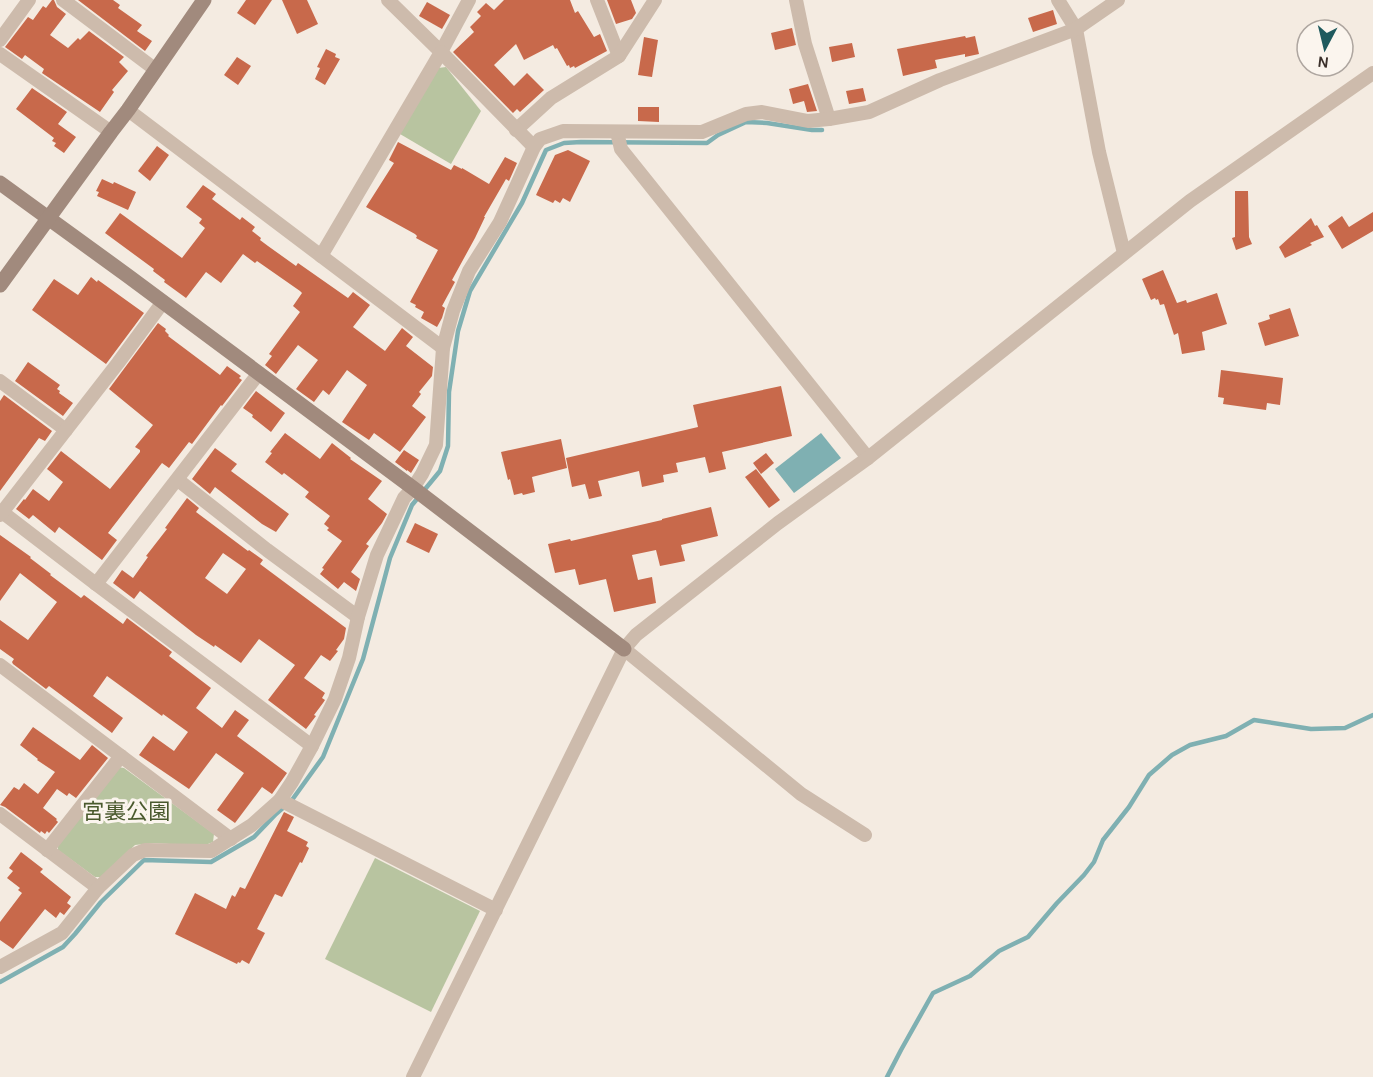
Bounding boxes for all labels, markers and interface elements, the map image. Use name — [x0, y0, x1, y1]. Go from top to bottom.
north arrow — [1295, 18, 1355, 78]
text: N — [1316, 52, 1330, 73]
park label: 宮裏公園 — [82, 799, 170, 825]

